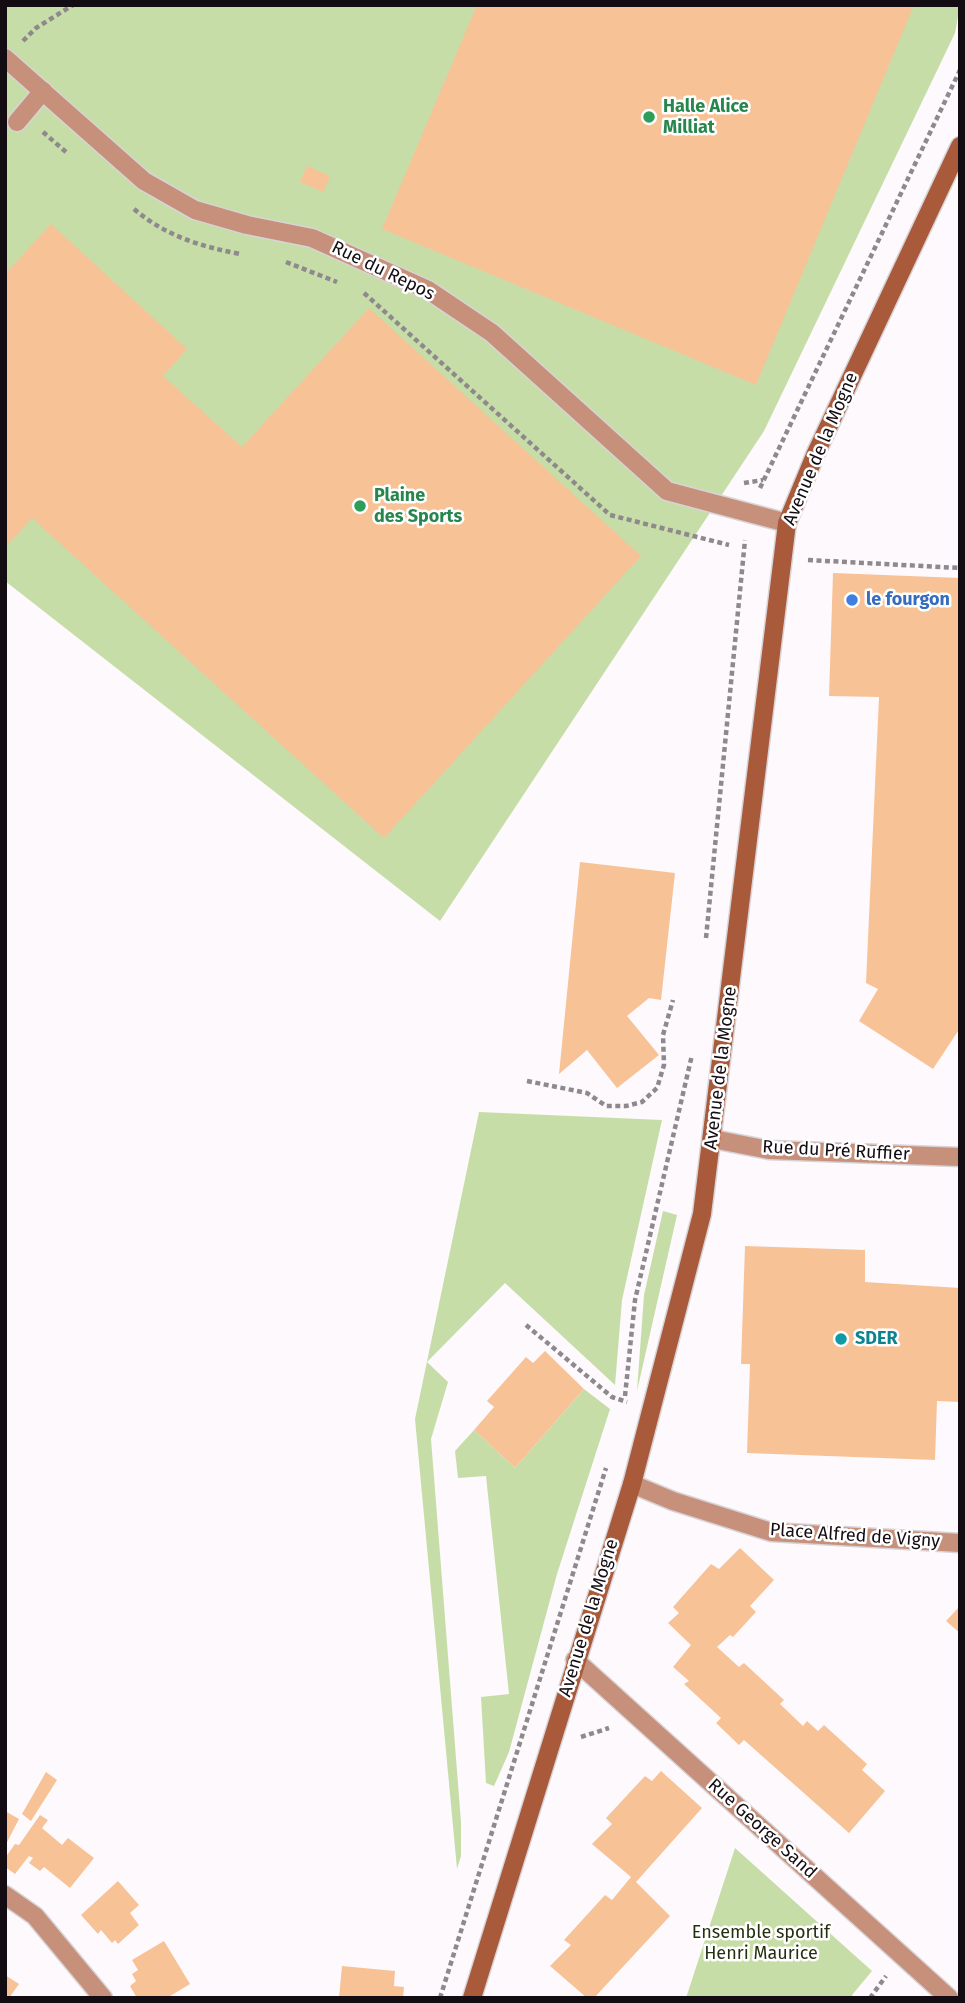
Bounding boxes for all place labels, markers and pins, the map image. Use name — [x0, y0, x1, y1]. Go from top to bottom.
place label: Halle Alice Milliat — [663, 96, 749, 138]
marker: Halle Alice Milliat — [641, 109, 657, 125]
place label: Plaine des Sports — [374, 485, 462, 528]
marker: Plaine des Sports — [352, 498, 368, 514]
place label: le fourgon — [866, 589, 950, 611]
marker: le fourgon — [844, 592, 860, 608]
place label: SDER — [855, 1328, 898, 1350]
marker: SDER — [833, 1331, 849, 1347]

